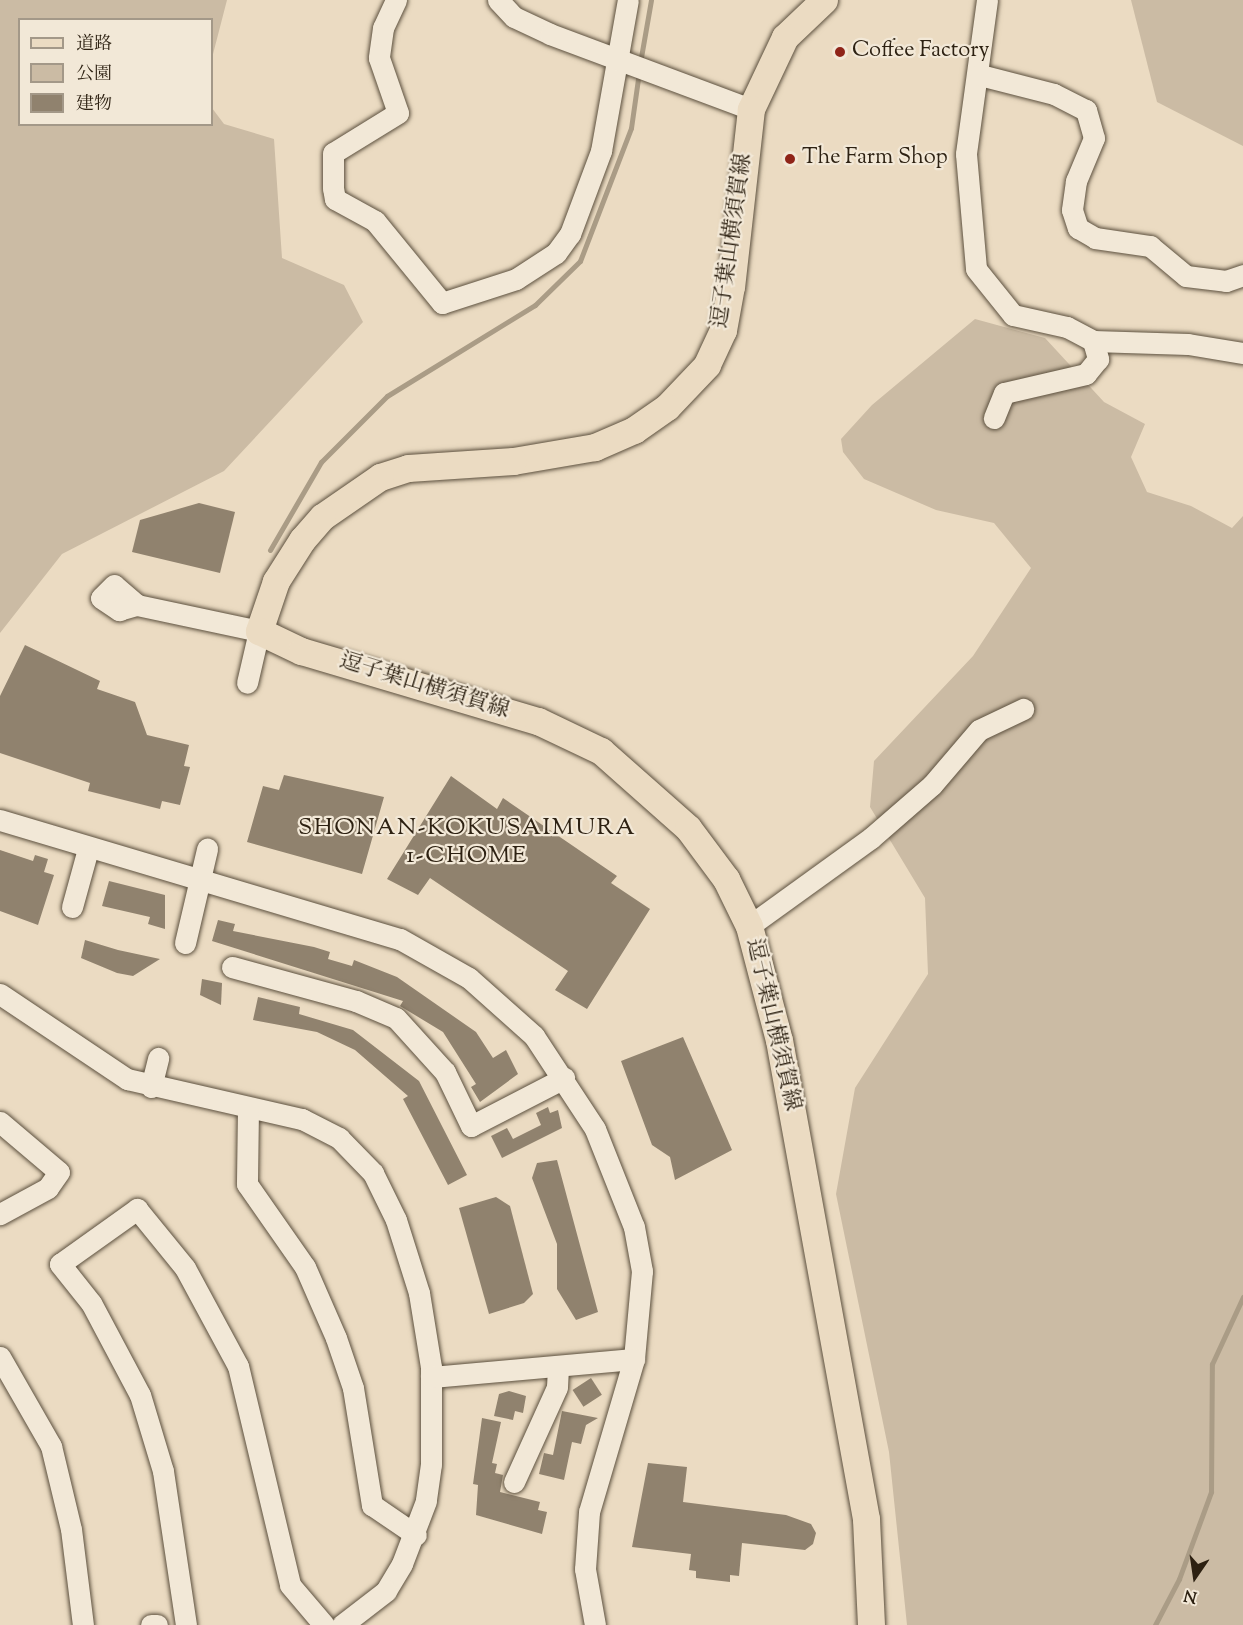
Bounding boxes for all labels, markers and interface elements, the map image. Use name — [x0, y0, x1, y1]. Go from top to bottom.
legend — [18, 18, 213, 126]
text: 道路 — [76, 32, 112, 58]
place label: Coffee Factory — [852, 39, 990, 65]
marker: Coffee Factory — [833, 45, 847, 59]
text: 公園 — [76, 62, 112, 88]
text: 建物 — [76, 92, 112, 118]
place label: The Farm Shop — [802, 146, 948, 172]
street label: 逗子葉山横須賀線 — [708, 152, 758, 330]
marker: The Farm Shop — [783, 152, 797, 166]
street label: 逗子葉山横須賀線 — [336, 649, 512, 725]
district label: SHONAN-KOKUSAIMURA 1-CHOME — [298, 815, 636, 871]
street label: 逗子葉山横須賀線 — [739, 936, 805, 1114]
north arrow — [1165, 1547, 1225, 1607]
text: N — [1182, 1582, 1200, 1608]

